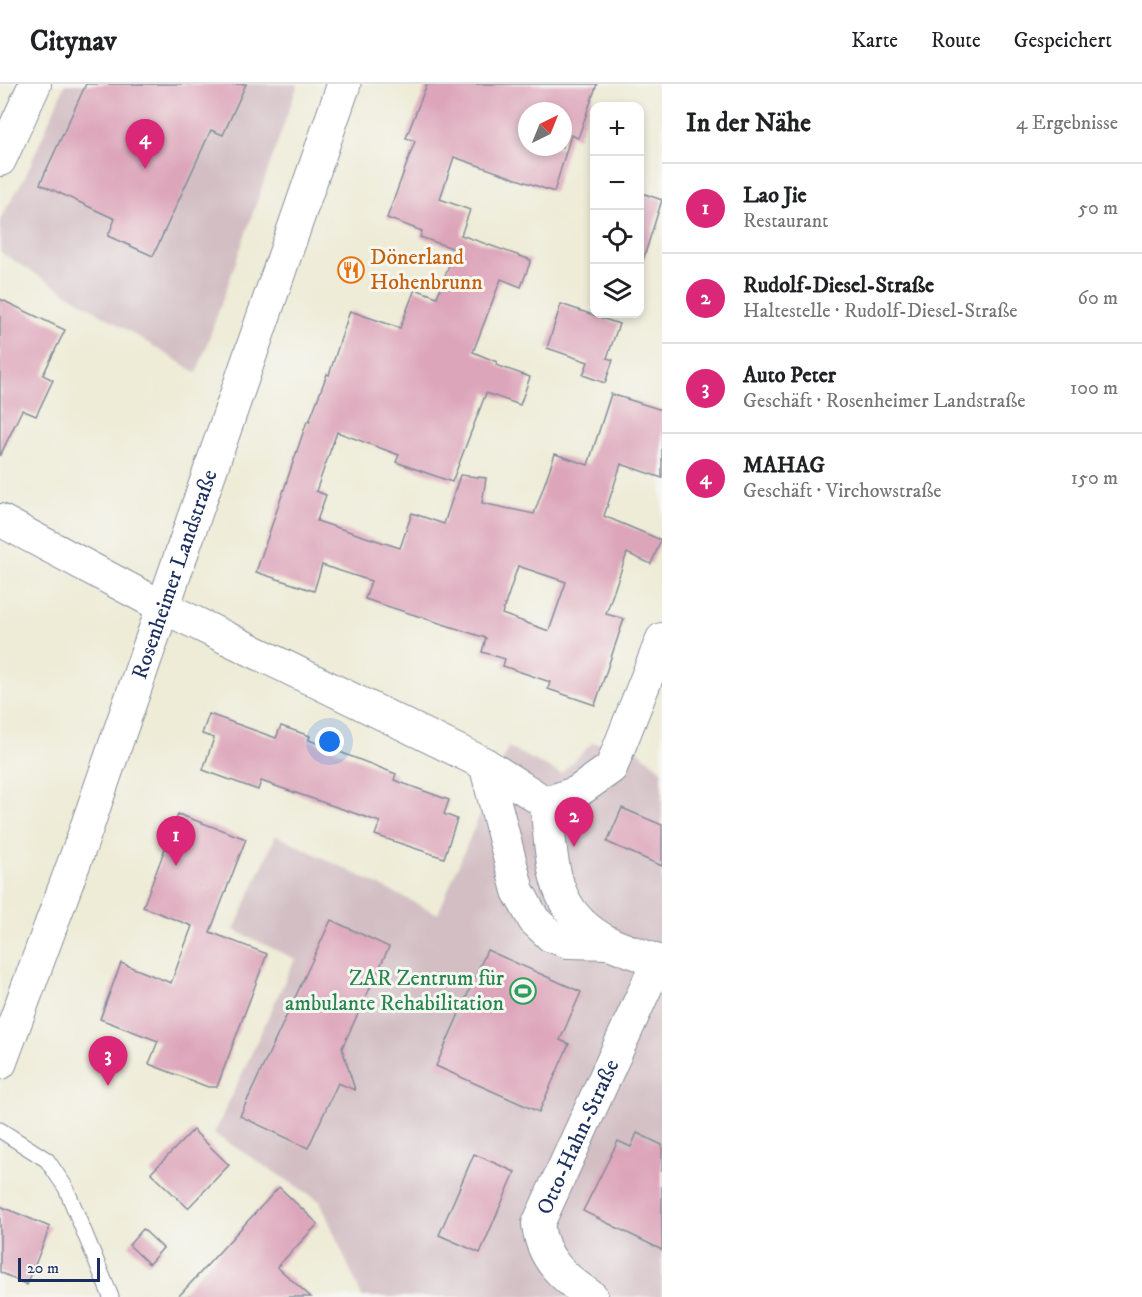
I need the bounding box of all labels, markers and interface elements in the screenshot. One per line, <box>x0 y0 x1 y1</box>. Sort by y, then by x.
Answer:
text: Citynav <box>30 24 117 59</box>
text: Karte <box>851 28 898 54</box>
text: Route <box>931 28 981 54</box>
text: Gespeichert <box>1014 28 1112 54</box>
north arrow <box>518 102 572 156</box>
map controls <box>590 102 644 318</box>
button: + <box>590 102 644 156</box>
text: In der Nähe <box>686 107 811 140</box>
text: 4 Ergebnisse <box>1016 111 1118 136</box>
pin: 4 <box>126 120 164 169</box>
button: − <box>590 156 644 210</box>
text: Lao Jie <box>743 182 807 209</box>
text: 1 <box>702 196 709 221</box>
text: 50 m <box>1078 196 1118 221</box>
text: Restaurant <box>743 209 828 234</box>
button: locate <box>590 210 644 264</box>
place label: Dönerland Hohenbrunn <box>370 244 483 296</box>
restaurant icon: Dönerland Hohenbrunn <box>336 255 366 285</box>
button: layers <box>590 264 644 318</box>
text: Rudolf-Diesel-Straße <box>743 272 934 299</box>
text: 2 <box>701 286 710 311</box>
text: 60 m <box>1078 286 1118 311</box>
text: Haltestelle · Rudolf-Diesel-Straße <box>743 299 1018 324</box>
text: Auto Peter <box>743 362 836 389</box>
text: 3 <box>702 376 709 401</box>
text: 100 m <box>1070 376 1118 401</box>
text: Geschäft · Rosenheimer Landstraße <box>743 389 1026 414</box>
text: MAHAG <box>743 452 825 479</box>
street label: Rosenheimer Landstraße <box>126 466 223 683</box>
text: 4 <box>700 466 711 491</box>
text: 150 m <box>1071 466 1118 491</box>
text: Geschäft · Virchowstraße <box>743 479 942 504</box>
your location <box>315 727 344 756</box>
pin: 2 <box>554 798 594 847</box>
pin: 1 <box>156 816 195 866</box>
place label: ZAR Zentrum für ambulante Rehabilitation <box>285 965 505 1017</box>
sports icon: ZAR Zentrum für ambulante Rehabilitation <box>508 976 538 1006</box>
pin: 3 <box>88 1036 128 1086</box>
street label: Otto-Hahn-Straße <box>531 1055 625 1219</box>
scale bar <box>18 1255 100 1282</box>
text: 20 m <box>27 1258 59 1278</box>

